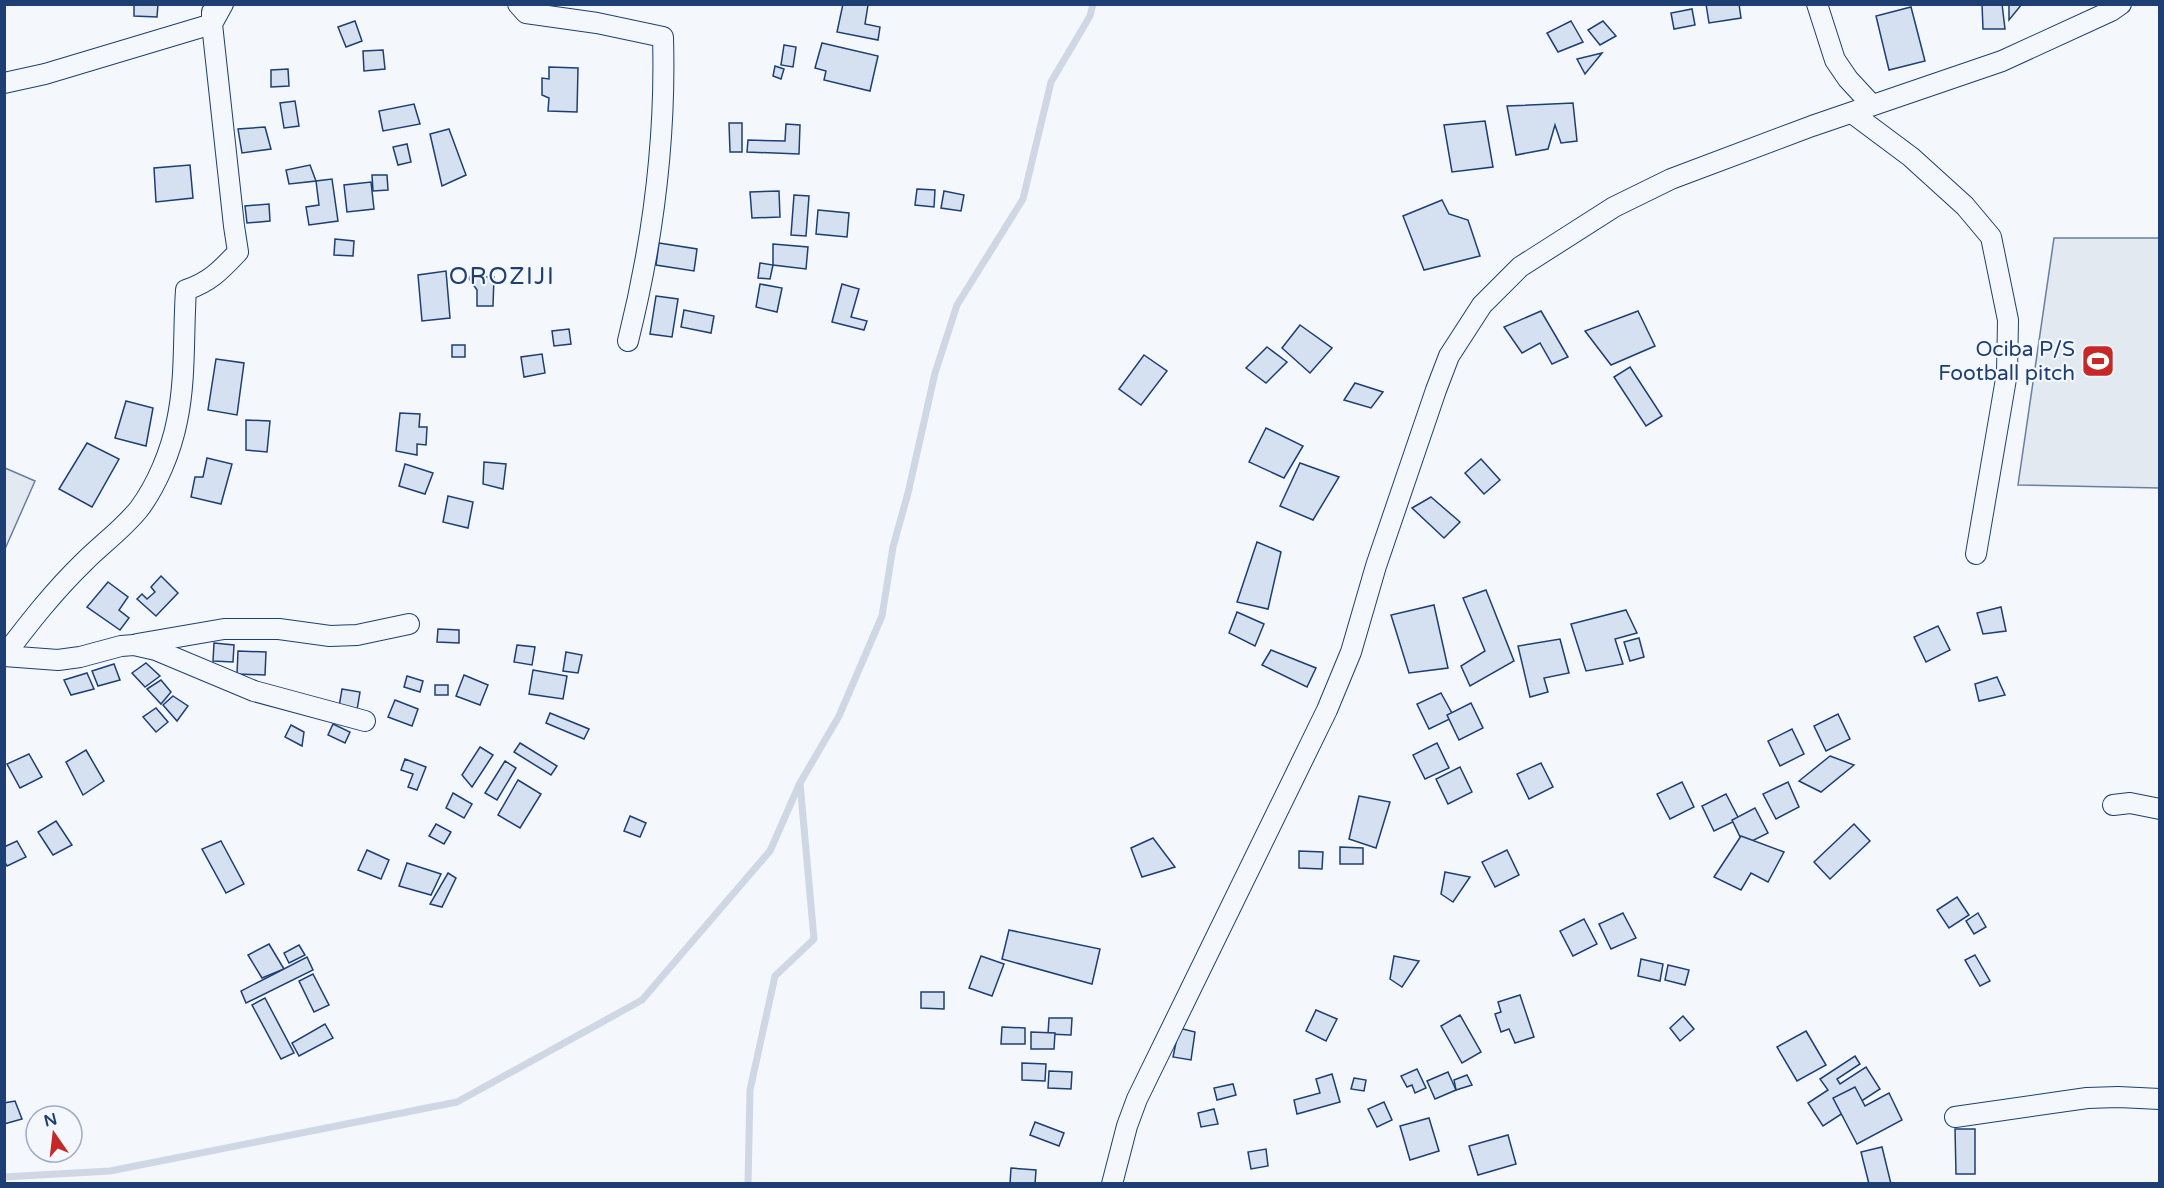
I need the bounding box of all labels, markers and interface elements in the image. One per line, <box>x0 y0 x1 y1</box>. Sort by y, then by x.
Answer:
district label: OROZIJI <box>449 262 555 291</box>
place label: Ociba P/S Football pitch <box>1938 337 2075 386</box>
sports icon: Ociba P/S Football pitch <box>2080 343 2116 379</box>
north arrow <box>24 1104 84 1164</box>
text: N <box>42 1109 59 1132</box>

